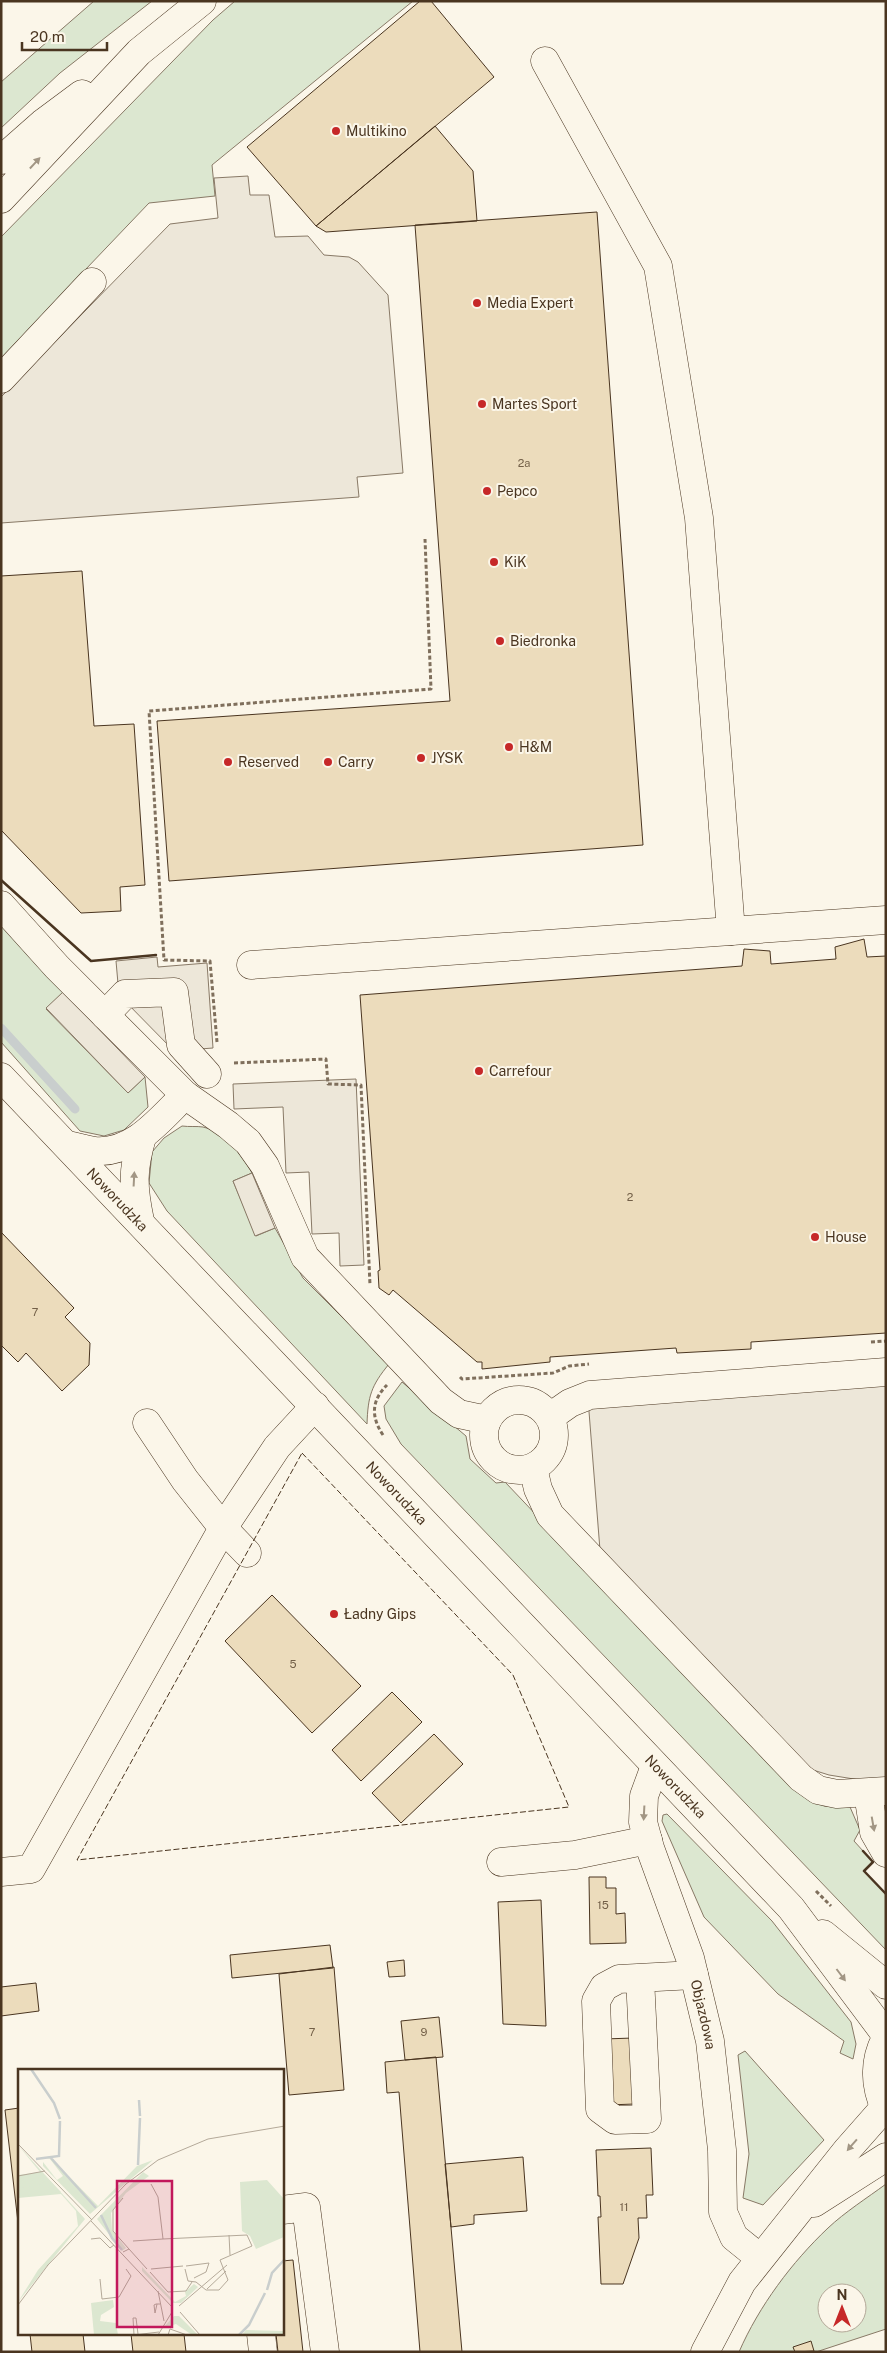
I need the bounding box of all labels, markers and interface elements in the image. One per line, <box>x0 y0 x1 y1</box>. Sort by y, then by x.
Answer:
scale bar <box>22 20 108 52</box>
text: 20 m <box>30 28 65 45</box>
place label: Multikino <box>346 123 407 139</box>
marker: Multikino <box>330 125 342 137</box>
one-way arrow <box>29 158 41 170</box>
place label: Media Expert <box>487 295 574 311</box>
marker: Media Expert <box>471 297 483 309</box>
place label: Martes Sport <box>492 396 577 412</box>
marker: Martes Sport <box>476 398 488 410</box>
house number: 2a <box>518 457 530 469</box>
place label: Pepco <box>497 483 538 499</box>
marker: Pepco <box>481 485 493 497</box>
place label: KiK <box>504 554 527 570</box>
marker: KiK <box>488 556 500 568</box>
place label: Biedronka <box>510 633 576 649</box>
marker: Biedronka <box>494 635 506 647</box>
place label: H&M <box>519 739 552 755</box>
marker: H&M <box>503 741 515 753</box>
place label: JYSK <box>431 750 464 766</box>
marker: JYSK <box>415 752 427 764</box>
place label: Reserved <box>238 754 299 770</box>
place label: Carry <box>338 754 374 770</box>
marker: Reserved <box>222 756 234 768</box>
marker: Carry <box>322 756 334 768</box>
place label: Carrefour <box>489 1063 552 1079</box>
marker: Carrefour <box>473 1065 485 1077</box>
street label: Noworudzka <box>84 1165 151 1234</box>
one-way arrow <box>130 1171 138 1187</box>
house number: 2 <box>627 1191 634 1203</box>
place label: House <box>825 1229 867 1245</box>
marker: House <box>809 1231 821 1243</box>
house number: 7 <box>32 1306 39 1318</box>
street label: Noworudzka <box>363 1458 430 1528</box>
place label: Ładny Gips <box>344 1606 416 1622</box>
marker: Ładny Gips <box>328 1608 340 1620</box>
house number: 5 <box>289 1658 297 1670</box>
street label: Noworudzka <box>642 1752 709 1821</box>
one-way arrow <box>639 1805 647 1821</box>
one-way arrow <box>869 1817 877 1833</box>
house number: 15 <box>597 1899 609 1911</box>
one-way arrow <box>836 1968 846 1982</box>
street label: Objazdowa <box>687 1978 719 2050</box>
house number: 7 <box>309 2026 316 2038</box>
house number: 9 <box>421 2026 428 2038</box>
inset map <box>18 2069 284 2336</box>
one-way arrow <box>846 2138 858 2150</box>
house number: 11 <box>620 2201 628 2213</box>
north arrow <box>817 2283 867 2333</box>
text: N <box>837 2287 847 2303</box>

